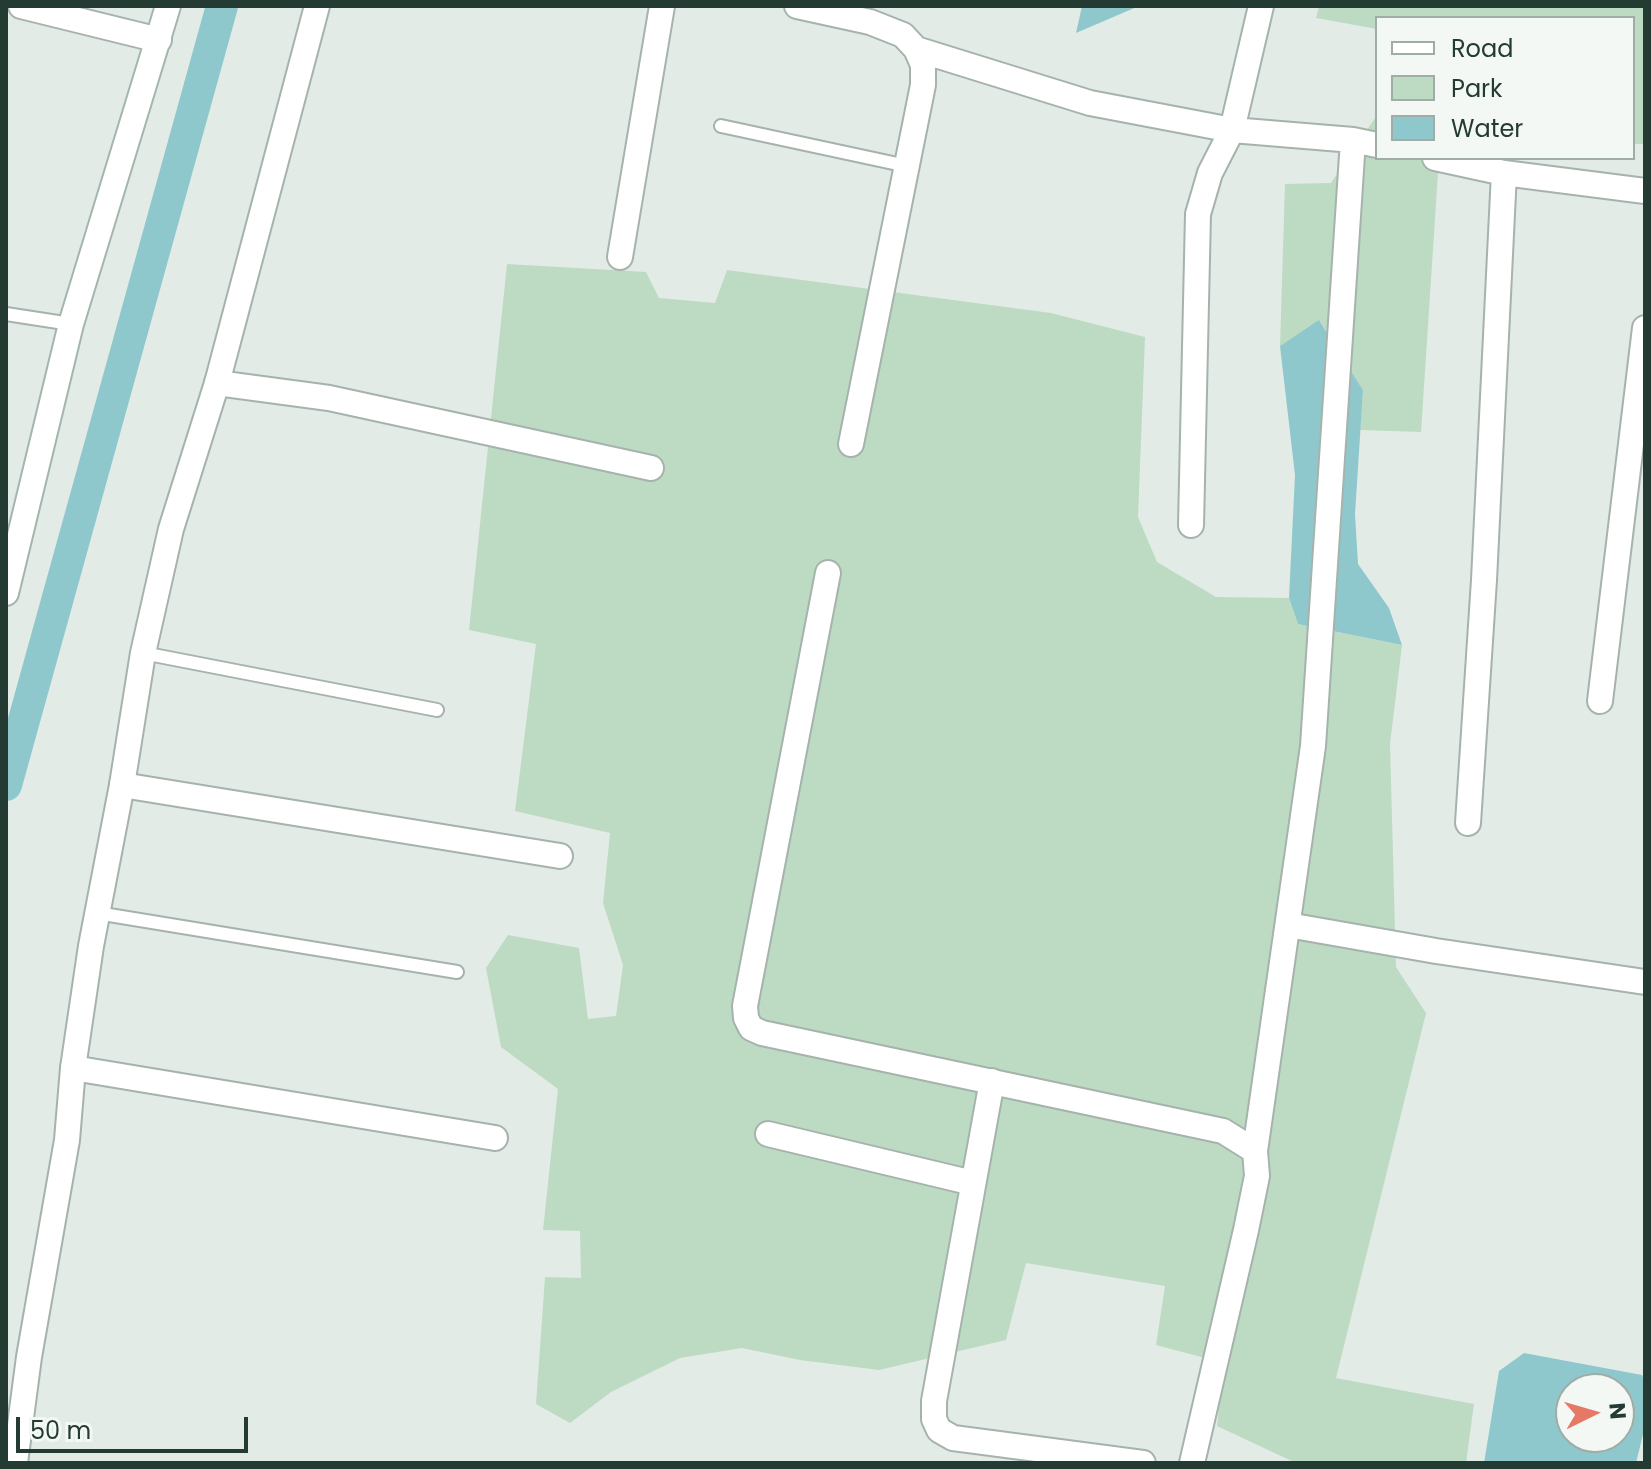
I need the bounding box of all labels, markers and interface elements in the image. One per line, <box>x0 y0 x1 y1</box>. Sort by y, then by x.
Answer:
legend <box>1375 16 1635 160</box>
text: Road <box>1451 32 1513 65</box>
text: Park <box>1451 72 1502 105</box>
text: Water <box>1451 112 1523 145</box>
north arrow <box>1555 1373 1635 1453</box>
scale bar <box>20 1401 252 1451</box>
text: N <box>1601 1401 1634 1421</box>
text: 50 m <box>30 1414 91 1447</box>

